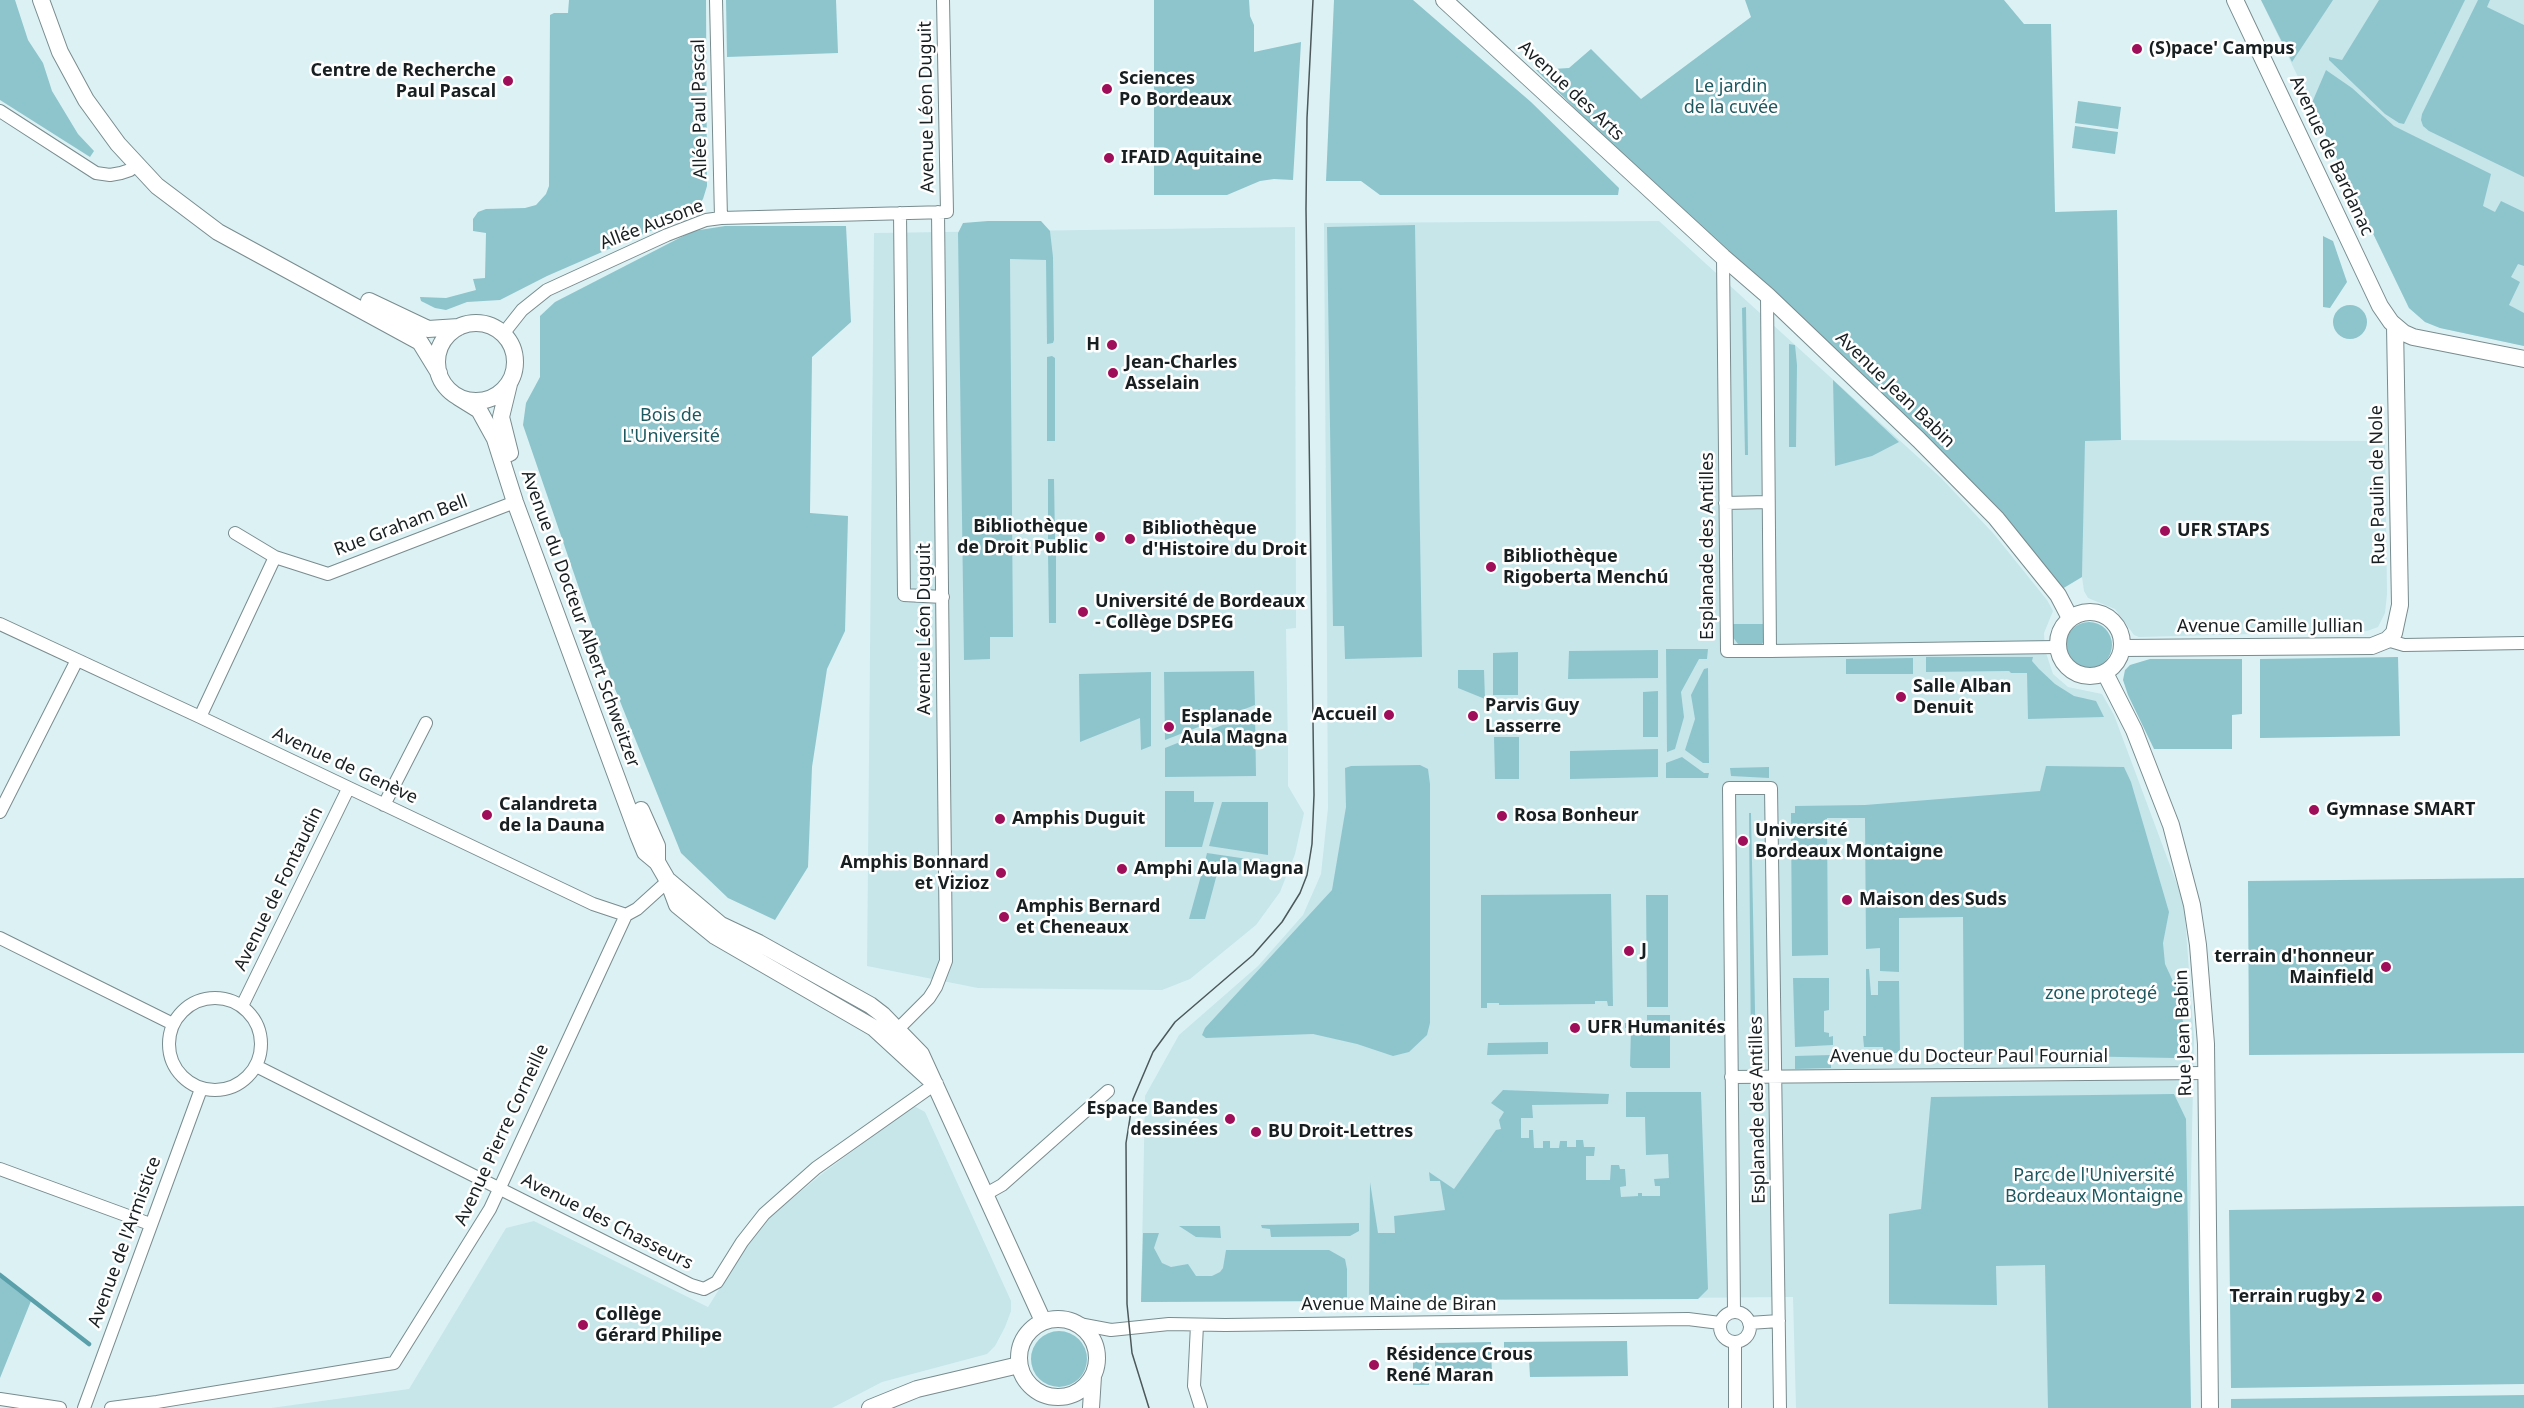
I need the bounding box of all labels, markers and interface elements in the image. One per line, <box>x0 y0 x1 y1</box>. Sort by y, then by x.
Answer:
street label: Avenue Léon Duguit <box>915 21 939 193</box>
street label: Avenue des Arts <box>1514 37 1628 145</box>
place label: (S)pace' Campus <box>2149 38 2295 60</box>
street label: Allée Paul Pascal <box>688 39 712 179</box>
marker: (S)pace' Campus <box>2130 42 2144 56</box>
place label: Centre de Recherche Paul Pascal <box>311 60 496 103</box>
place label: Sciences Po Bordeaux <box>1119 68 1232 110</box>
street label: Avenue de Bardanac <box>2285 73 2377 239</box>
marker: Centre de Recherche Paul Pascal <box>501 74 515 88</box>
park label: Le jardin de la cuvée <box>1684 76 1778 118</box>
marker: Sciences Po Bordeaux <box>1100 82 1114 96</box>
place label: IFAID Aquitaine <box>1121 147 1262 169</box>
marker: IFAID Aquitaine <box>1102 151 1116 165</box>
street label: Allée Ausone <box>597 195 707 255</box>
street label: Avenue Jean Babin <box>1831 328 1959 452</box>
place label: H <box>1086 334 1100 356</box>
marker: H <box>1105 338 1119 352</box>
place label: Jean-Charles Asselain <box>1125 352 1237 394</box>
marker: Jean-Charles Asselain <box>1106 366 1120 380</box>
park label: Bois de L'Université <box>622 405 720 448</box>
street label: Rue Paulin de Nole <box>2366 405 2390 565</box>
street label: Esplanade des Antilles <box>1697 452 1719 640</box>
street label: Avenue du Docteur Albert Schweitzer <box>516 468 644 770</box>
street label: Rue Graham Bell <box>331 491 471 561</box>
place label: Bibliothèque de Droit Public <box>957 516 1088 558</box>
place label: Bibliothèque d'Histoire du Droit <box>1142 518 1307 560</box>
place label: UFR STAPS <box>2177 520 2270 542</box>
marker: UFR STAPS <box>2158 524 2172 538</box>
marker: Bibliothèque de Droit Public <box>1093 530 1107 544</box>
marker: Bibliothèque d'Histoire du Droit <box>1123 532 1137 546</box>
street label: Avenue Léon Duguit <box>914 543 936 715</box>
place label: Bibliothèque Rigoberta Menchú <box>1503 546 1668 588</box>
marker: Bibliothèque Rigoberta Menchú <box>1484 560 1498 574</box>
place label: Université de Bordeaux - Collège DSPEG <box>1095 591 1305 634</box>
marker: Université de Bordeaux - Collège DSPEG <box>1076 605 1090 619</box>
street label: Avenue Camille Jullian <box>2177 616 2363 638</box>
place label: Salle Alban Denuit <box>1913 676 2012 718</box>
marker: Salle Alban Denuit <box>1894 690 1908 704</box>
place label: Parvis Guy Lasserre <box>1485 695 1579 738</box>
place label: Accueil <box>1313 704 1377 726</box>
place label: Esplanade Aula Magna <box>1181 706 1288 748</box>
marker: Accueil <box>1382 708 1396 722</box>
marker: Parvis Guy Lasserre <box>1466 709 1480 723</box>
marker: Esplanade Aula Magna <box>1162 720 1176 734</box>
street label: Avenue de Genève <box>269 723 421 809</box>
place label: Calandreta de la Dauna <box>499 794 605 836</box>
place label: Gymnase SMART <box>2326 799 2475 821</box>
marker: Gymnase SMART <box>2307 803 2321 817</box>
street label: Avenue de Fontaudin <box>230 804 328 974</box>
place label: Rosa Bonheur <box>1514 805 1639 827</box>
marker: Calandreta de la Dauna <box>480 808 494 822</box>
place label: Amphis Duguit <box>1012 808 1145 830</box>
marker: Rosa Bonheur <box>1495 809 1509 823</box>
marker: Amphis Duguit <box>993 812 1007 826</box>
place label: Université Bordeaux Montaigne <box>1755 820 1943 862</box>
marker: Université Bordeaux Montaigne <box>1736 834 1750 848</box>
place label: Amphis Bonnard et Vizioz <box>840 852 989 894</box>
place label: Amphi Aula Magna <box>1134 858 1304 880</box>
marker: Amphi Aula Magna <box>1115 862 1129 876</box>
marker: Amphis Bonnard et Vizioz <box>994 866 1008 880</box>
place label: Maison des Suds <box>1859 889 2007 911</box>
marker: Maison des Suds <box>1840 893 1854 907</box>
place label: Amphis Bernard et Cheneaux <box>1016 896 1160 938</box>
marker: Amphis Bernard et Cheneaux <box>997 910 1011 924</box>
place label: J <box>1641 940 1647 962</box>
marker: J <box>1622 944 1636 958</box>
place label: terrain d'honneur Mainfield <box>2214 946 2374 988</box>
marker: terrain d'honneur Mainfield <box>2379 960 2393 974</box>
street label: Rue Jean Babin <box>2171 969 2197 1097</box>
park label: zone protegé <box>2045 983 2157 1005</box>
street label: Esplanade des Antilles <box>1746 1016 1770 1204</box>
place label: UFR Humanités <box>1587 1017 1725 1039</box>
marker: UFR Humanités <box>1568 1021 1582 1035</box>
street label: Avenue Pierre Corneille <box>450 1041 554 1229</box>
street label: Avenue du Docteur Paul Fournial <box>1830 1046 2108 1068</box>
place label: Espace Bandes dessinées <box>1086 1098 1218 1140</box>
marker: Espace Bandes dessinées <box>1223 1112 1237 1126</box>
place label: BU Droit-Lettres <box>1268 1121 1413 1143</box>
marker: BU Droit-Lettres <box>1249 1125 1263 1139</box>
street label: Avenue de l'Armistice <box>84 1154 166 1330</box>
park label: Parc de l'Université Bordeaux Montaigne <box>2005 1165 2183 1208</box>
street label: Avenue des Chasseurs <box>518 1169 696 1275</box>
place label: Terrain rugby 2 <box>2229 1286 2365 1308</box>
marker: Terrain rugby 2 <box>2370 1290 2384 1304</box>
street label: Avenue Maine de Biran <box>1301 1294 1497 1316</box>
place label: Collège Gérard Philipe <box>595 1304 722 1346</box>
marker: Collège Gérard Philipe <box>576 1318 590 1332</box>
place label: Résidence Crous René Maran <box>1386 1344 1533 1386</box>
marker: Résidence Crous René Maran <box>1367 1358 1381 1372</box>

